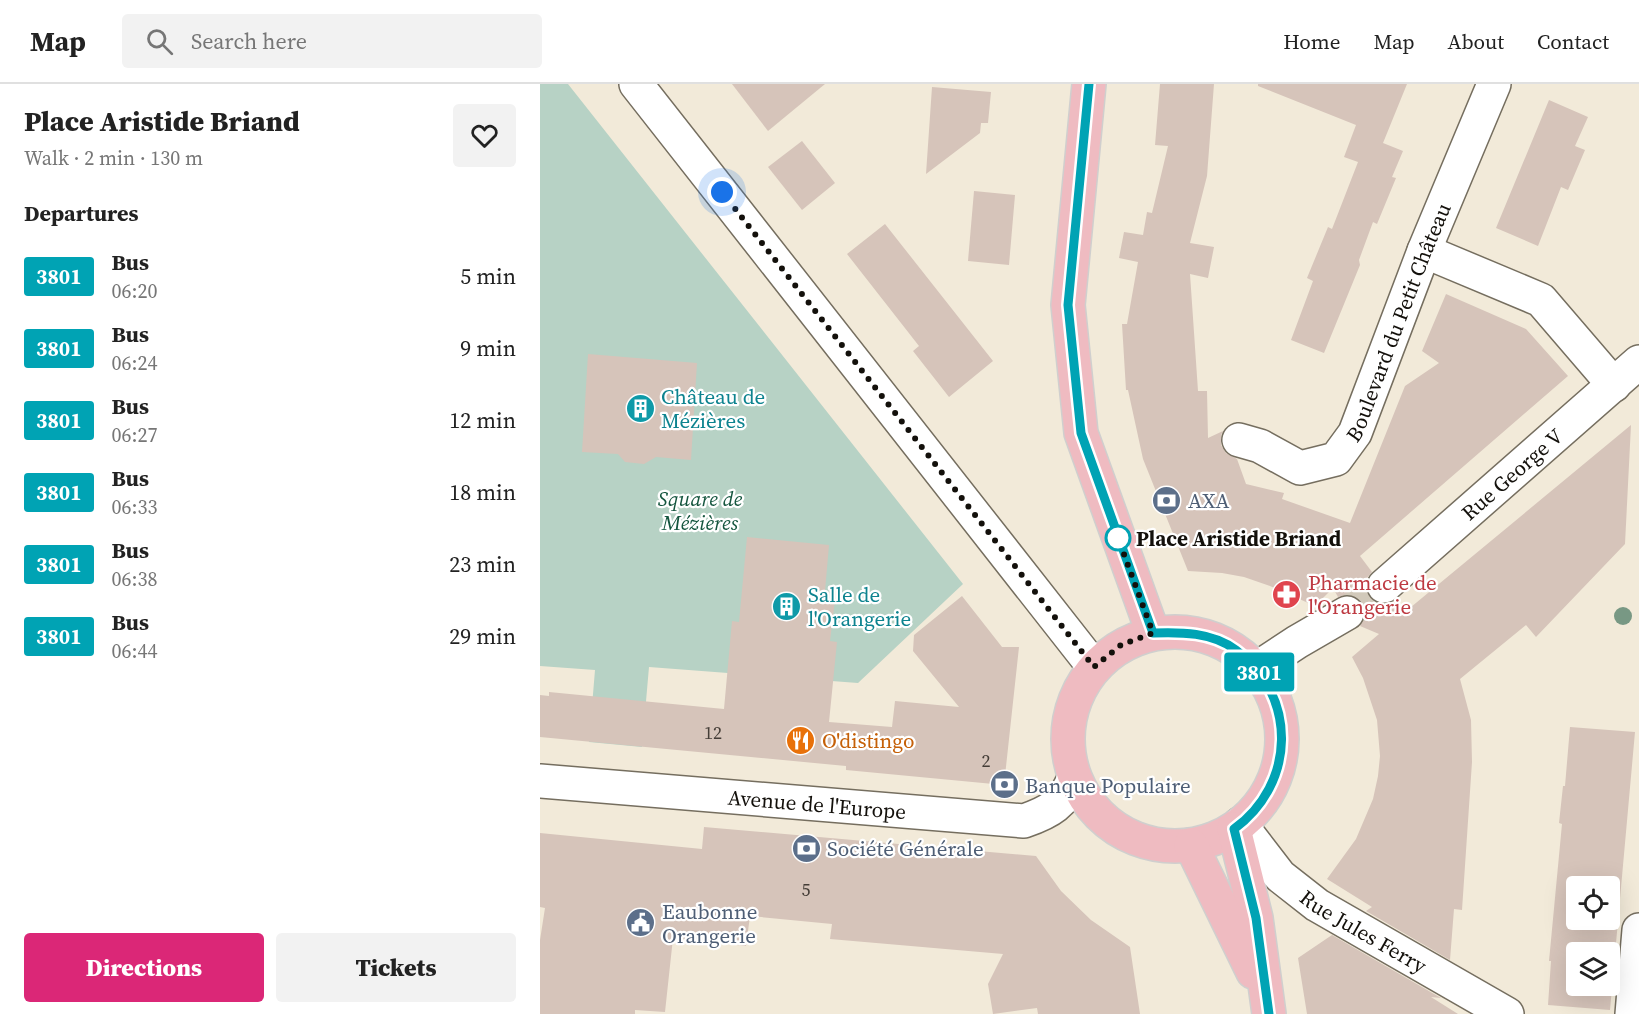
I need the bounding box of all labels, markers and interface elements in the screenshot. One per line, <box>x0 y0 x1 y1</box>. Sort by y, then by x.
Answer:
search box <box>122 14 542 68</box>
text: Map <box>30 22 86 60</box>
icon: search <box>143 25 176 58</box>
text: Search here <box>191 26 307 56</box>
text: Home <box>1283 27 1341 56</box>
text: Map <box>1374 27 1415 56</box>
text: About <box>1448 27 1504 56</box>
text: Contact <box>1537 27 1609 56</box>
text: Place Aristide Briand <box>24 102 300 140</box>
button: heart <box>453 104 516 167</box>
text: Walk · 2 min · 130 m <box>24 144 203 172</box>
your location <box>707 177 737 207</box>
text: Departures <box>24 198 138 228</box>
street label: Boulevard du Petit Château <box>1339 198 1457 448</box>
text: Bus <box>112 247 149 277</box>
text: 5 min <box>460 261 516 291</box>
text: 3801 <box>36 262 82 291</box>
text: 06:20 <box>112 277 158 305</box>
text: Bus <box>112 319 149 349</box>
text: 9 min <box>460 333 516 363</box>
text: 3801 <box>36 334 82 363</box>
text: 06:24 <box>112 349 158 377</box>
place label: Château de Mézières <box>661 382 765 435</box>
text: Bus <box>112 391 149 421</box>
building icon: Château de Mézières <box>624 392 656 424</box>
text: 12 min <box>449 405 516 435</box>
text: 3801 <box>36 406 82 435</box>
text: 06:27 <box>112 421 158 449</box>
street label: Rue George V <box>1455 421 1569 526</box>
text: Bus <box>112 463 149 493</box>
text: 18 min <box>449 477 516 507</box>
text: 3801 <box>36 478 82 507</box>
park label: Square de Mézières <box>658 484 743 537</box>
bank icon: AXA <box>1151 484 1183 516</box>
place label: AXA <box>1188 486 1230 515</box>
text: 06:33 <box>112 493 158 521</box>
place label: Place Aristide Briand <box>1136 524 1342 553</box>
marker: Place Aristide Briand <box>1105 525 1131 551</box>
text: Bus <box>112 535 149 565</box>
text: 23 min <box>449 549 516 579</box>
text: 3801 <box>36 550 82 579</box>
text: 06:38 <box>112 565 158 593</box>
place label: Pharmacie de l'Orangerie <box>1308 568 1437 621</box>
pharmacy icon: Pharmacie de l'Orangerie <box>1271 578 1303 610</box>
place label: Salle de l'Orangerie <box>808 580 911 633</box>
building icon: Salle de l'Orangerie <box>771 590 803 622</box>
text: Bus <box>112 607 149 637</box>
text: 29 min <box>449 621 516 651</box>
text: 3801 <box>36 622 82 651</box>
text: 06:44 <box>112 637 158 665</box>
line badge: 3801 <box>1217 652 1301 692</box>
text: 3801 <box>1236 658 1282 687</box>
house number: 12 <box>704 720 722 745</box>
restaurant icon: O'distingo <box>785 724 817 756</box>
place label: O'distingo <box>822 726 915 755</box>
house number: 2 <box>982 748 991 773</box>
bank icon: Banque Populaire <box>988 769 1020 801</box>
place label: Banque Populaire <box>1025 771 1191 800</box>
street label: Avenue de l'Europe <box>727 782 907 826</box>
bank icon: Société Générale <box>790 832 822 864</box>
place label: Société Générale <box>827 834 984 863</box>
map controls <box>1566 876 1620 996</box>
button: locate <box>1566 876 1620 930</box>
house number: 5 <box>802 877 811 902</box>
street label: Rue Jules Ferry <box>1294 883 1432 980</box>
place label: Eaubonne Orangerie <box>662 897 757 950</box>
public building icon: Eaubonne Orangerie <box>625 907 657 939</box>
button: Directions <box>24 933 264 1002</box>
button: Tickets <box>276 933 516 1002</box>
button: layers <box>1566 942 1620 996</box>

